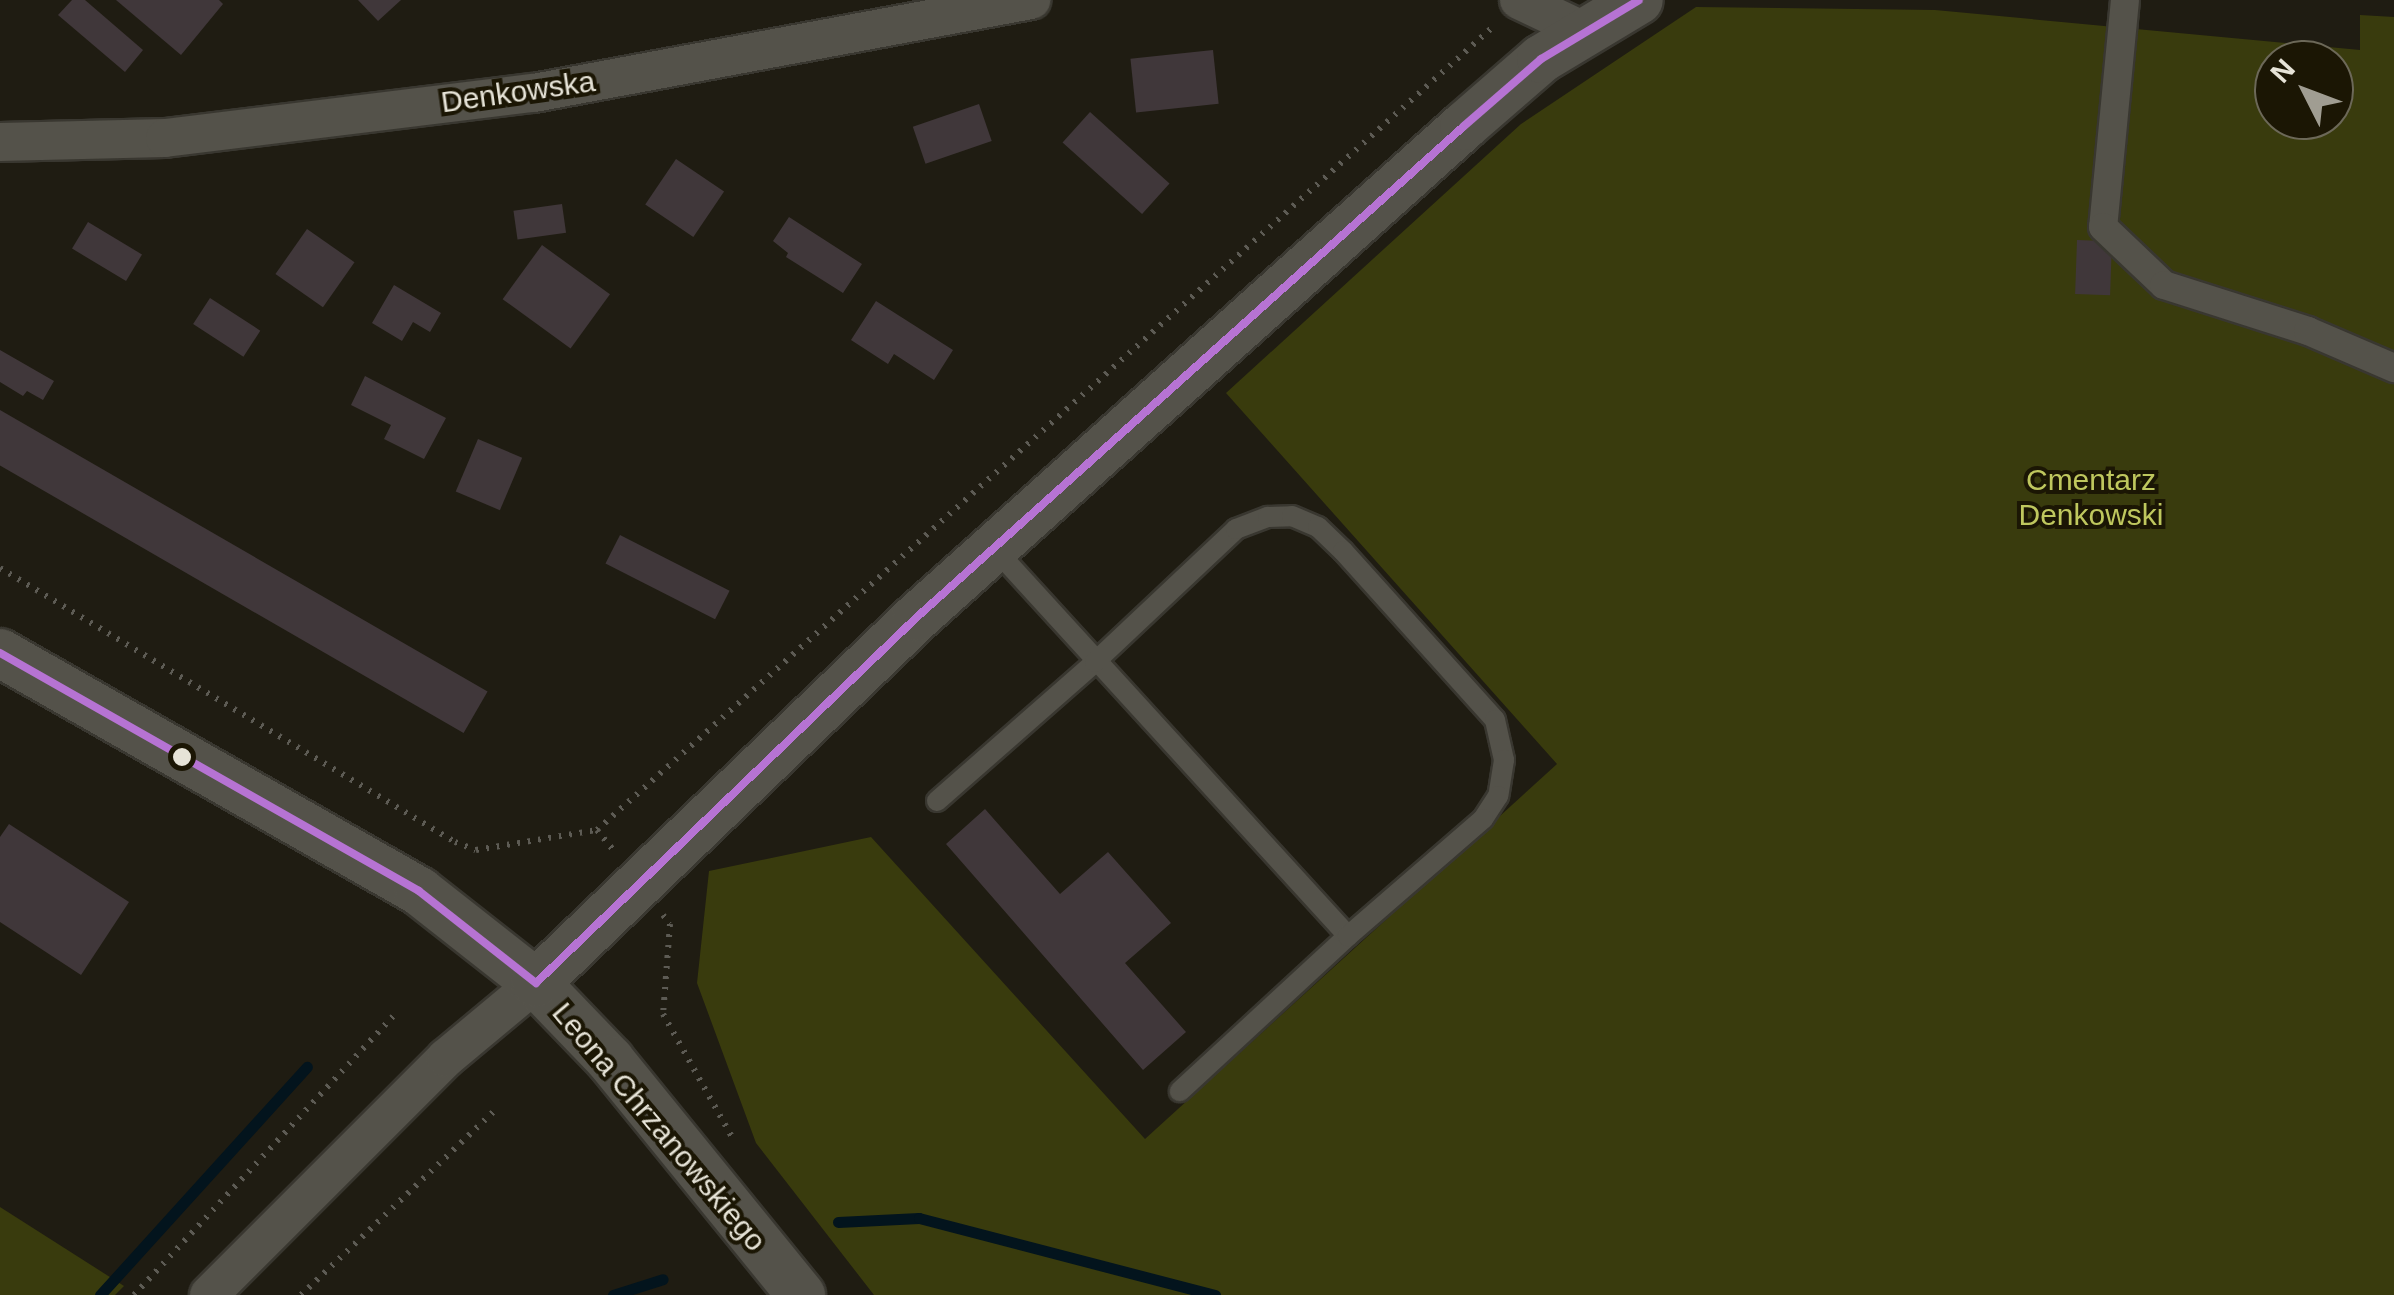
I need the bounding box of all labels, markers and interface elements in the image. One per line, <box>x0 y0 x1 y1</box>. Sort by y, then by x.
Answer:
north arrow <box>2254 40 2354 140</box>
text: N <box>2265 53 2301 89</box>
street label: Denkowska <box>439 63 597 121</box>
park label: Cmentarz Denkowski <box>2018 462 2164 532</box>
unlabelled marker <box>172 747 192 767</box>
street label: Leona Chrzanowskiego <box>544 995 774 1259</box>

